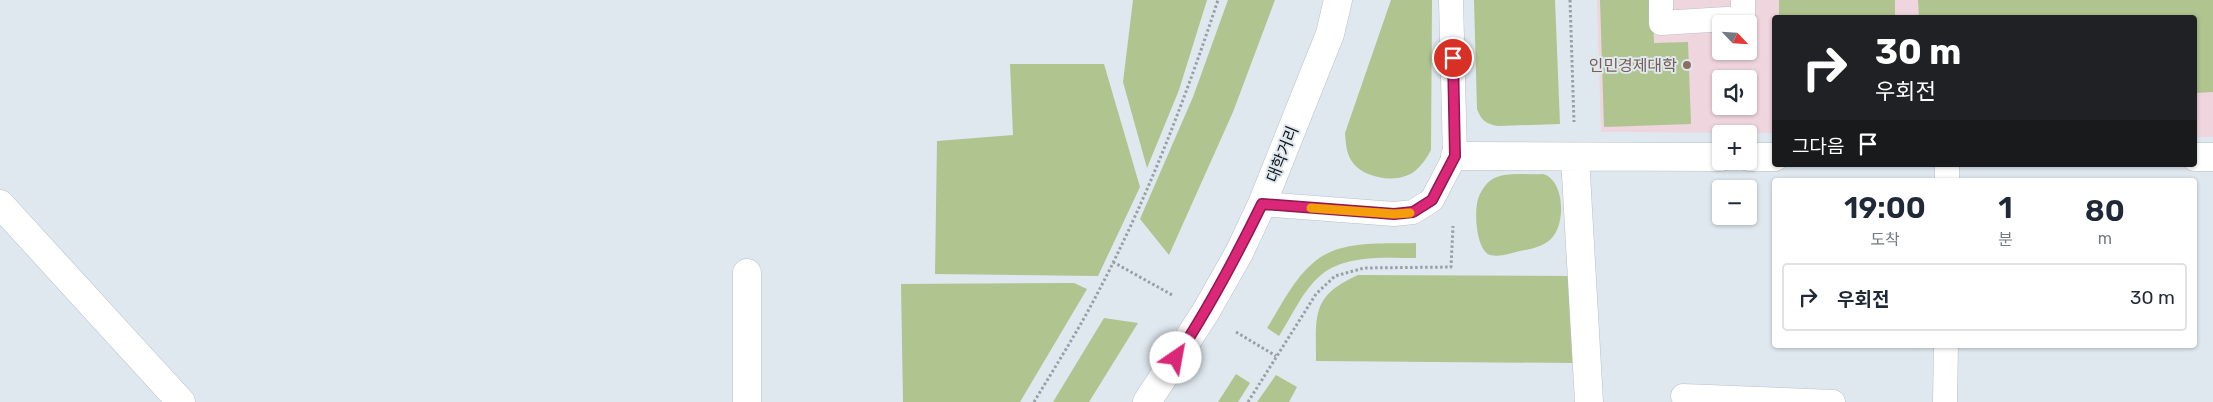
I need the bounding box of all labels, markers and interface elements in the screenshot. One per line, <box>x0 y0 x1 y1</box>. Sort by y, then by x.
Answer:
north arrow <box>1712 15 1758 60</box>
map controls <box>1712 15 1757 225</box>
text: 30 m <box>1875 31 1961 73</box>
icon: right <box>1792 35 1857 100</box>
pin <box>1432 37 1474 79</box>
icon: arrive <box>1439 44 1467 72</box>
place label: 인민경제대학 <box>1589 56 1677 75</box>
marker: 인민경제대학 <box>1681 59 1693 71</box>
button: sound <box>1712 70 1757 115</box>
text: 우회전 <box>1875 78 1936 105</box>
street label: 대학거리 <box>1263 123 1302 185</box>
button: + <box>1712 125 1757 170</box>
icon: arrive <box>1854 130 1882 158</box>
text: 그다음 <box>1792 135 1844 158</box>
button: − <box>1712 180 1757 225</box>
text: 19:00 <box>1844 190 1926 226</box>
text: 1 <box>1998 190 2013 226</box>
text: 80 <box>2085 193 2125 229</box>
text: m <box>2098 229 2112 248</box>
text: 도착 <box>1870 230 1900 249</box>
text: 분 <box>1998 230 2013 249</box>
icon: right <box>1794 283 1822 311</box>
text: 30 m <box>2130 286 2175 309</box>
text: 우회전 <box>1837 288 1889 311</box>
position arrow <box>1149 331 1201 383</box>

